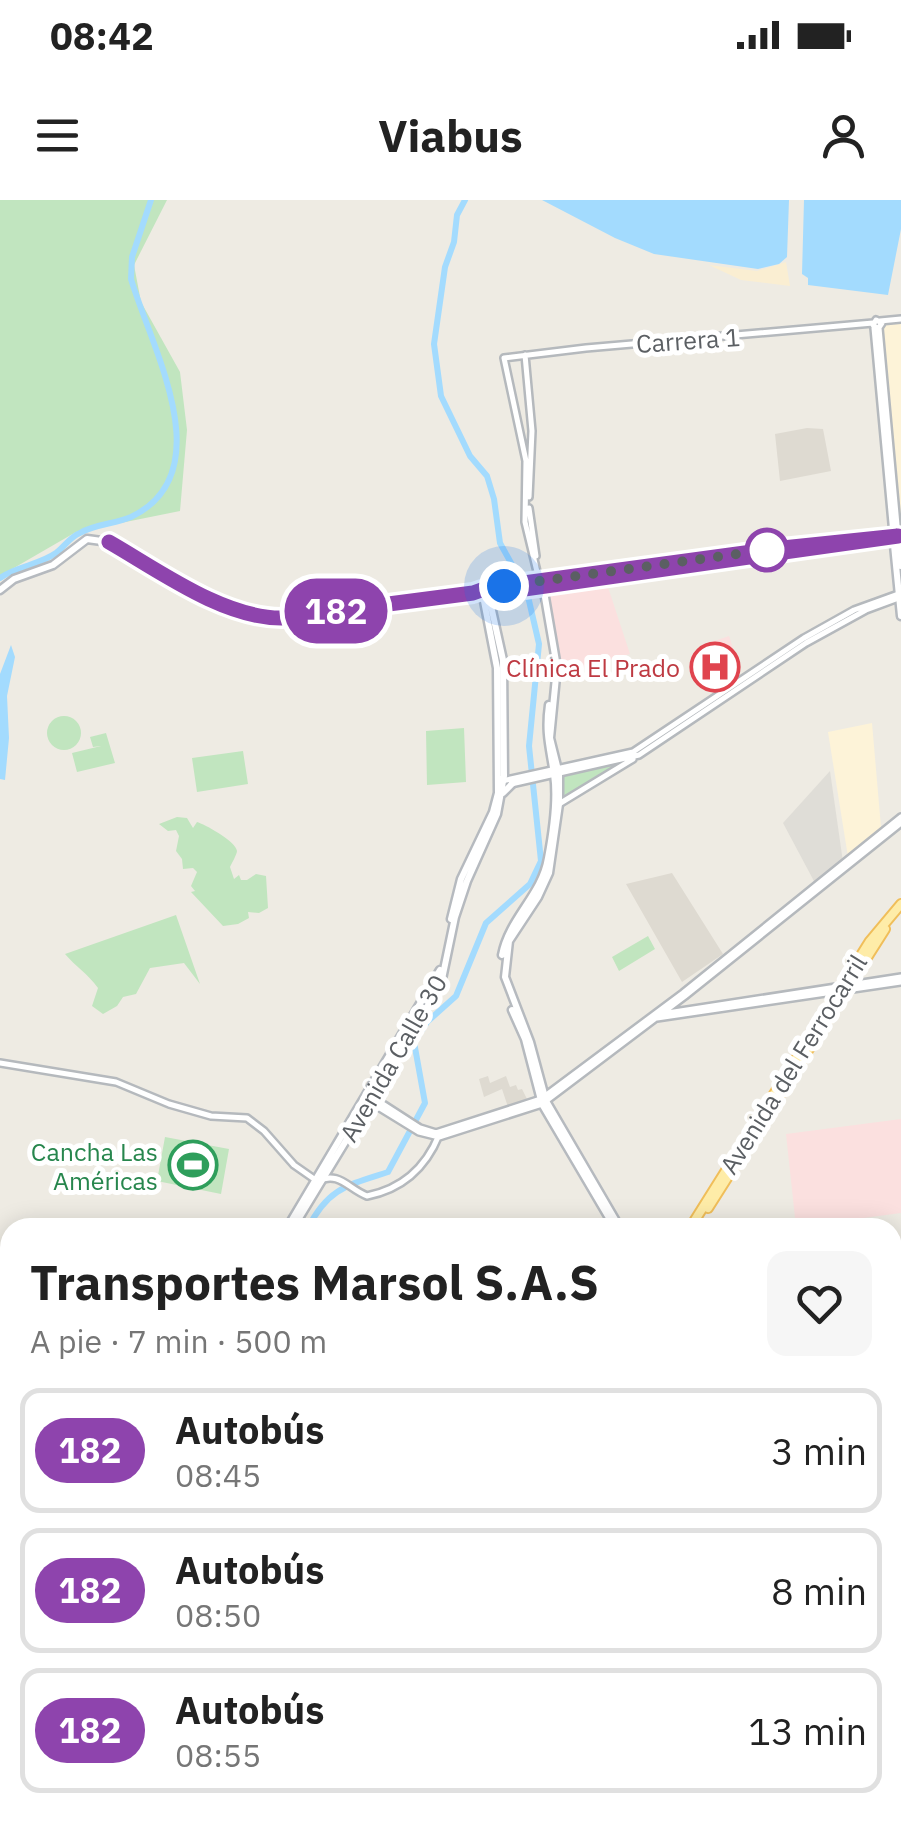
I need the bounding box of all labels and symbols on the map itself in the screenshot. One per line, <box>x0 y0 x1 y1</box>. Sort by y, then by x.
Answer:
street label: Carrera 1 <box>635 320 741 360</box>
unlabelled marker <box>746 529 788 571</box>
your location <box>479 561 529 611</box>
line badge: 182 <box>278 578 394 644</box>
hospital icon: Clínica El Prado <box>689 641 741 693</box>
place label: Clínica El Prado <box>506 651 680 684</box>
street label: Avenida del Ferrocarril <box>712 948 874 1180</box>
street label: Avenida Calle 30 <box>332 969 454 1147</box>
place label: Cancha Las Américas <box>31 1135 158 1197</box>
sports icon: Cancha Las Américas <box>167 1139 219 1191</box>

